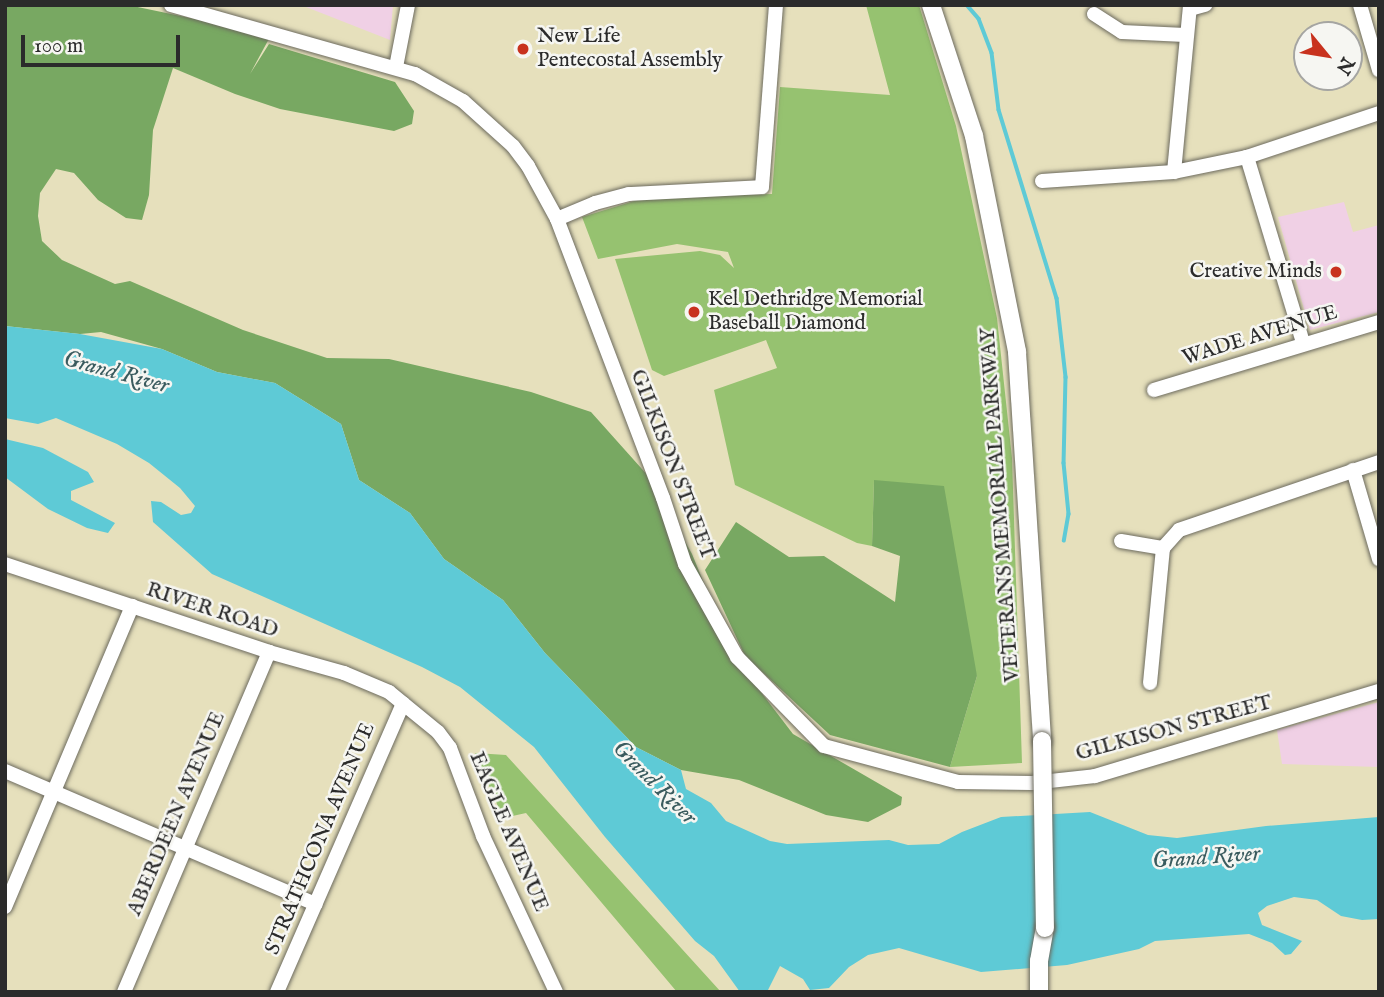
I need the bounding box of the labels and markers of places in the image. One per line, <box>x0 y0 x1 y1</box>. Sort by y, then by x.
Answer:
place label: New Life Pentecostal Assembly <box>537 24 723 74</box>
marker: New Life Pentecostal Assembly <box>515 41 531 57</box>
place label: Creative Minds <box>1189 259 1322 285</box>
marker: Creative Minds <box>1328 264 1344 280</box>
place label: Kel Dethridge Memorial Baseball Diamond <box>708 287 923 337</box>
marker: Kel Dethridge Memorial Baseball Diamond <box>686 304 702 320</box>

